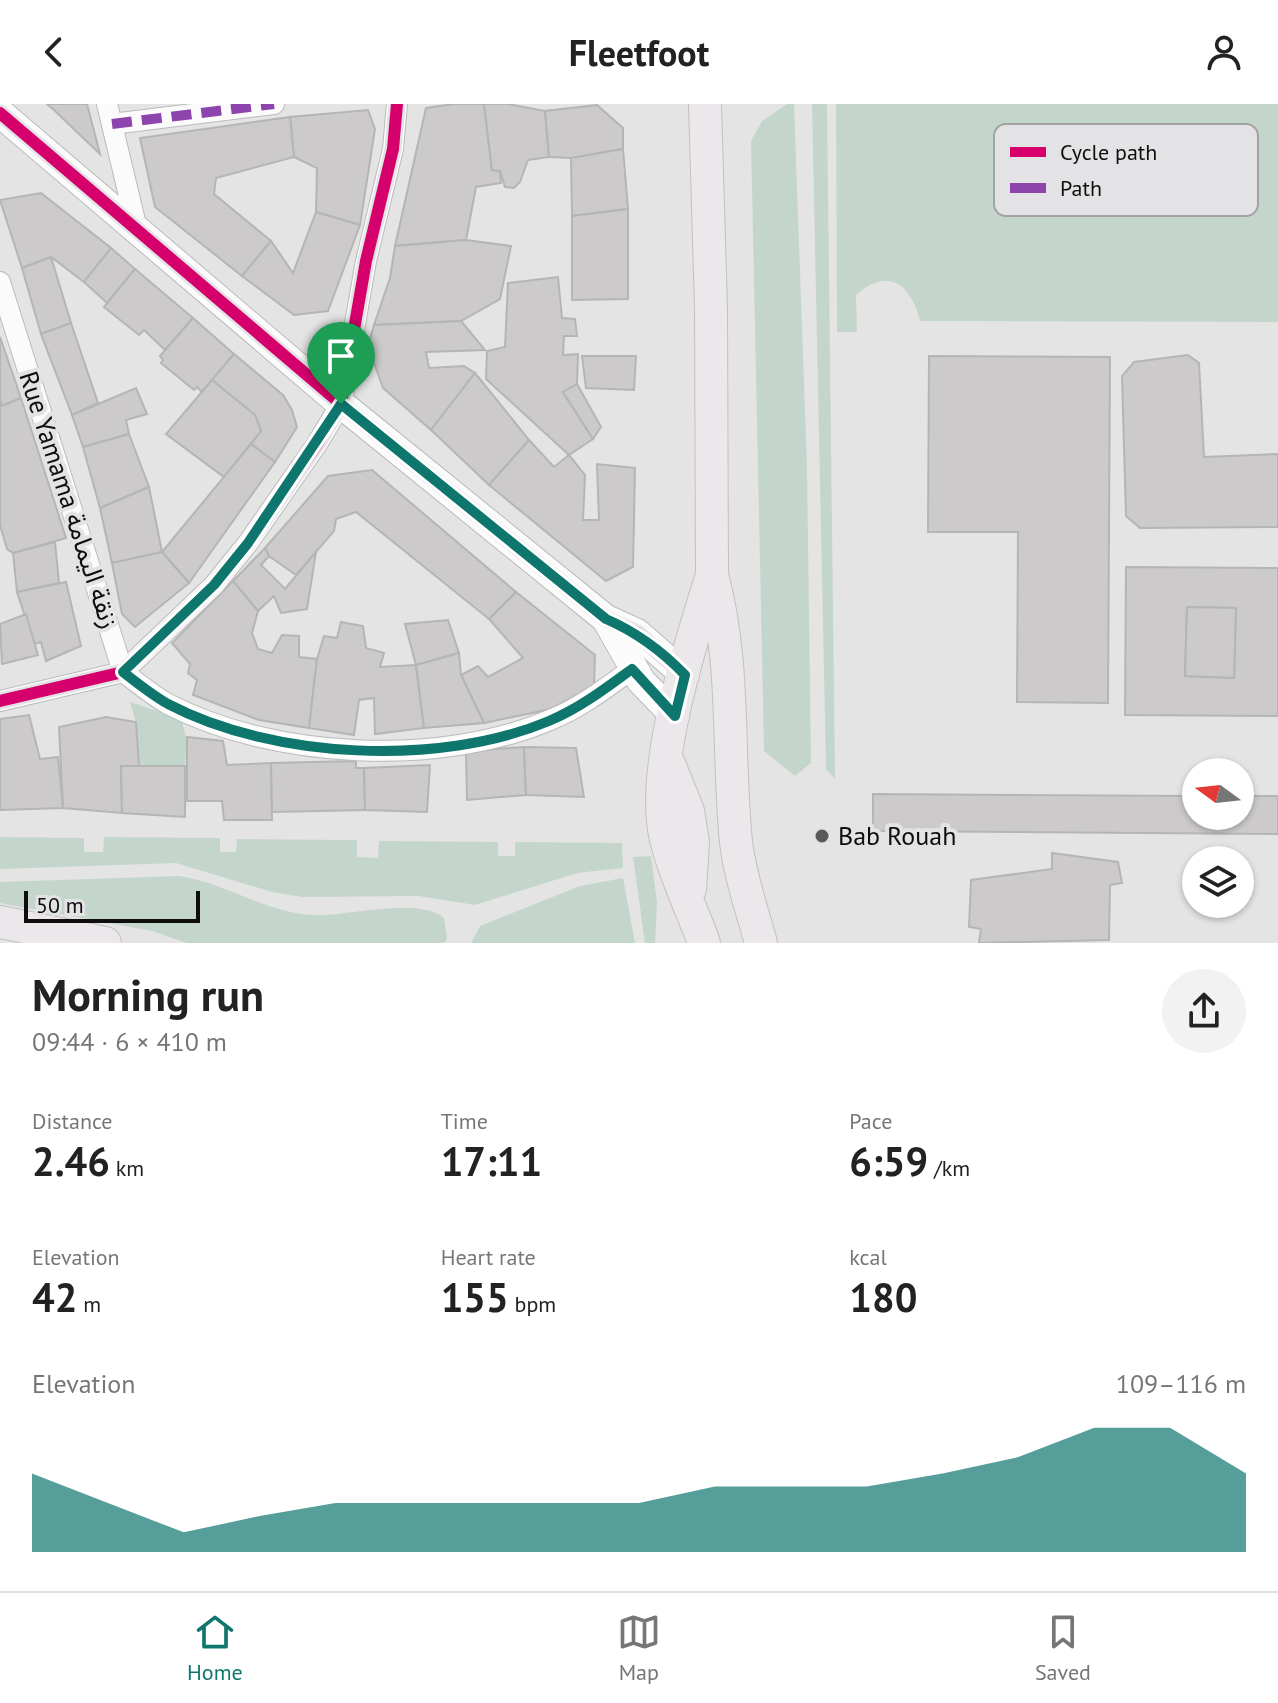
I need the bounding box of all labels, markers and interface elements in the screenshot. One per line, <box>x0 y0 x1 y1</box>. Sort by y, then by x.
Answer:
text: Fleetfoot <box>569 29 709 76</box>
icon: back <box>32 30 76 74</box>
icon: person <box>1202 30 1246 74</box>
legend <box>994 124 1258 216</box>
text: Cycle path <box>1060 138 1157 166</box>
text: Path <box>1060 174 1102 202</box>
pin <box>307 322 375 404</box>
icon: arrive <box>319 334 363 378</box>
street label: Rue Yamama زنقة اليمامة <box>12 367 127 633</box>
north arrow <box>1182 758 1254 830</box>
map controls <box>1182 758 1254 918</box>
place label: Bab Rouah <box>838 819 956 852</box>
marker: Bab Rouah <box>813 827 831 845</box>
button: layers <box>1182 846 1254 918</box>
scale bar <box>24 887 200 923</box>
text: 50 m <box>36 891 84 919</box>
text: Morning run <box>32 966 264 1023</box>
button: share <box>1162 969 1246 1053</box>
text: 09:44 · 6 × 410 m <box>32 1025 227 1058</box>
text: Distance <box>32 1107 113 1135</box>
text: Time <box>441 1107 488 1135</box>
text: Pace <box>849 1107 892 1135</box>
text: 2.46 <box>32 1135 110 1187</box>
text: 17:11 <box>441 1135 542 1187</box>
text: 6:59 <box>849 1135 928 1187</box>
text: km <box>110 1154 144 1182</box>
text: /km <box>928 1154 970 1182</box>
text: Elevation <box>32 1243 120 1271</box>
text: Heart rate <box>441 1243 536 1271</box>
text: kcal <box>849 1243 887 1271</box>
text: 42 <box>32 1271 77 1323</box>
text: 155 <box>441 1271 509 1323</box>
text: 180 <box>849 1271 917 1323</box>
text: m <box>77 1290 101 1318</box>
text: bpm <box>509 1290 556 1318</box>
text: Elevation <box>32 1367 136 1400</box>
text: 109–116 m <box>1116 1367 1246 1400</box>
tab: Home <box>187 1610 243 1686</box>
tab: Map <box>617 1610 661 1686</box>
tab: Saved <box>1035 1610 1091 1686</box>

